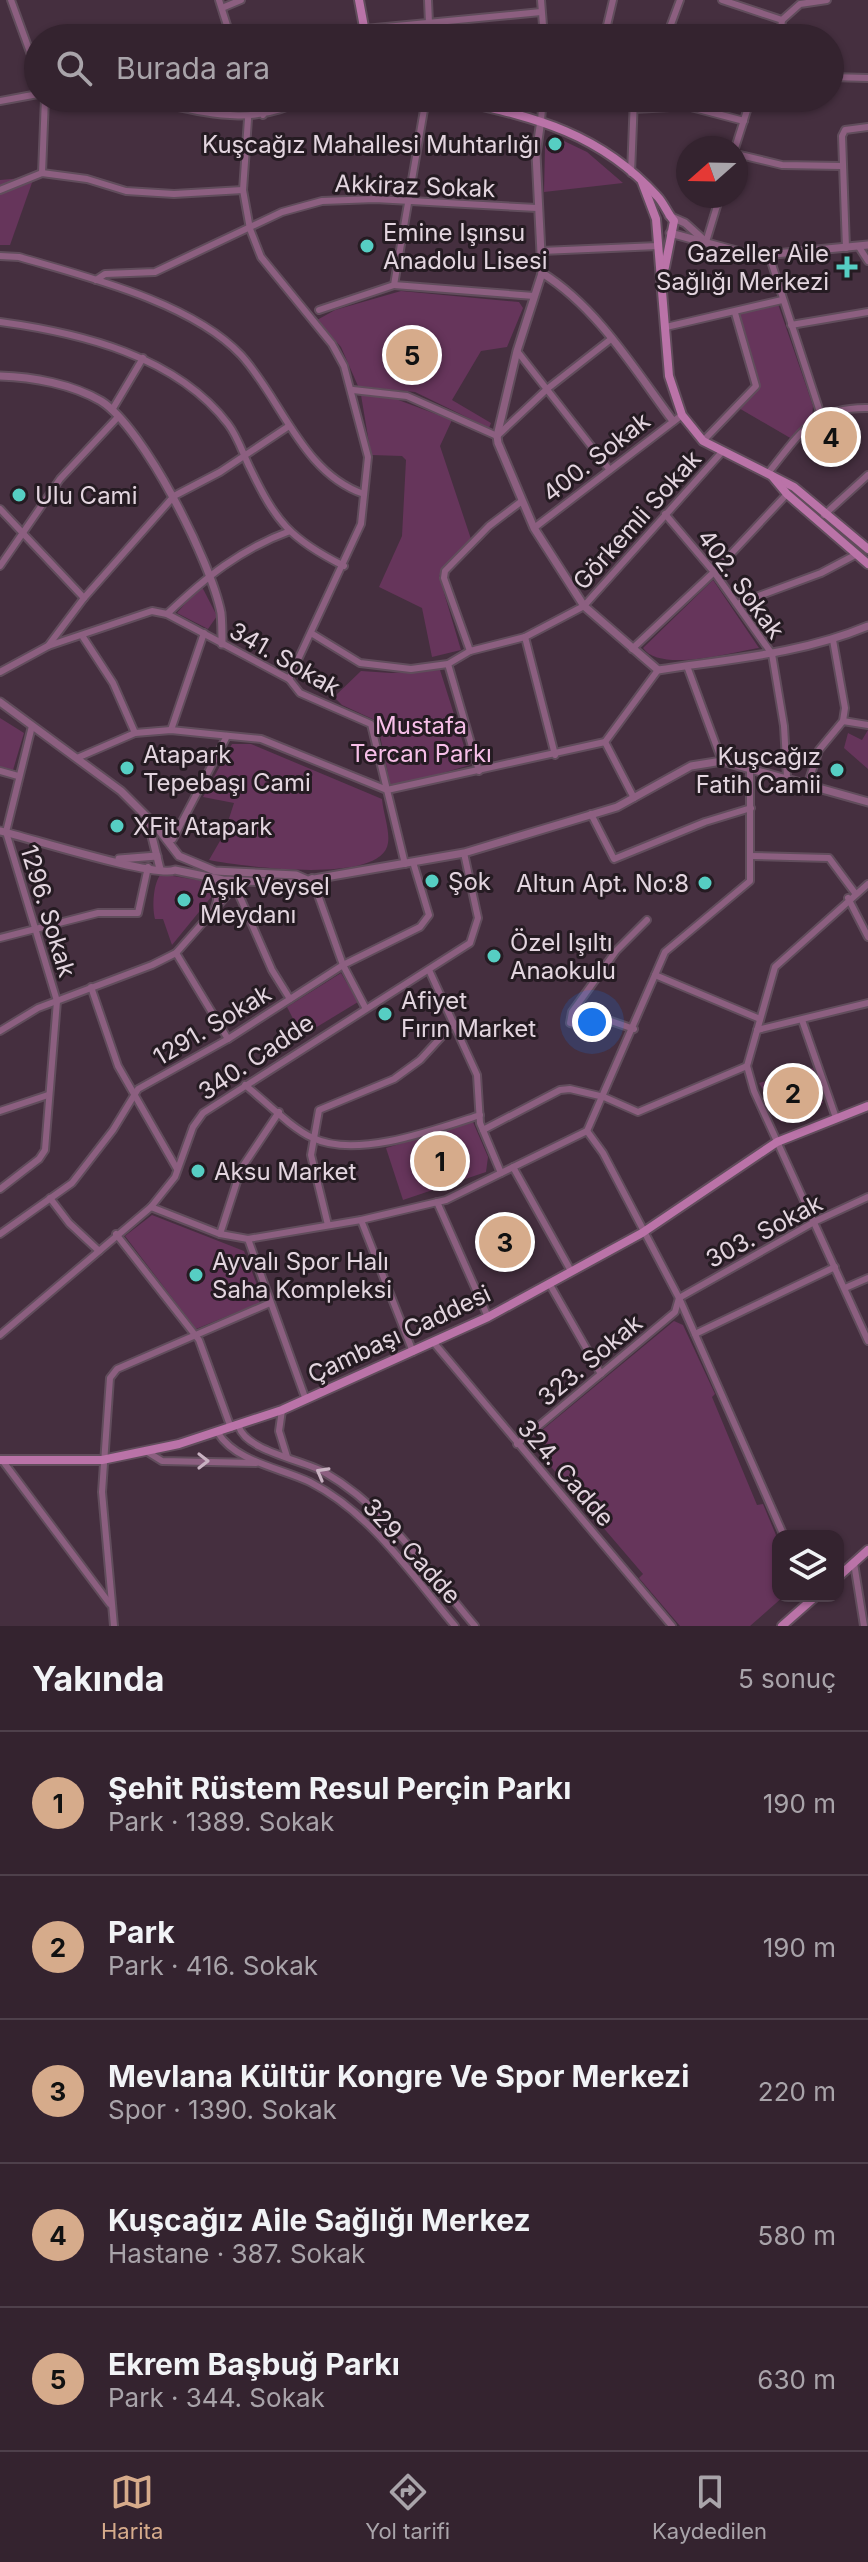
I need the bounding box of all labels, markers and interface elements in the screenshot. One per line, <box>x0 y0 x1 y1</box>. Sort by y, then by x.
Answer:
search box <box>24 24 844 112</box>
icon: search <box>52 46 96 90</box>
text: Burada ara <box>116 50 270 86</box>
place label: Kuşcağız Mahallesi Muhtarlığı <box>202 130 539 159</box>
marker: Kuşcağız Mahallesi Muhtarlığı <box>546 135 564 153</box>
north arrow <box>676 136 748 208</box>
street label: Akkiraz Sokak <box>334 169 496 203</box>
place label: Emine Işınsu Anadolu Lisesi <box>383 218 548 275</box>
marker: Emine Işınsu Anadolu Lisesi <box>358 237 376 255</box>
place label: Gazeller Aile Sağlığı Merkezi <box>656 239 829 296</box>
marker: Gazeller Aile Sağlığı Merkezi <box>836 256 858 278</box>
pin: 5 <box>386 325 438 385</box>
street label: 400. Sokak <box>536 406 656 508</box>
pin: 4 <box>805 407 857 467</box>
street label: Görkemli Sokak <box>567 444 707 596</box>
place label: Ulu Cami <box>35 481 137 510</box>
marker: Ulu Cami <box>10 486 28 504</box>
street label: 402. Sokak <box>691 523 791 645</box>
street label: 341. Sokak <box>225 616 345 702</box>
park label: Mustafa Tercan Parkı <box>350 711 492 768</box>
place label: Atapark Tepebaşı Cami <box>143 740 311 797</box>
place label: Kuşcağız Fatih Camii <box>696 742 821 799</box>
marker: Atapark Tepebaşı Cami <box>118 759 136 777</box>
marker: Kuşcağız Fatih Camii <box>828 761 846 779</box>
place label: XFit Atapark <box>133 812 272 841</box>
marker: XFit Atapark <box>108 817 126 835</box>
street label: 1296. Sokak <box>14 841 82 981</box>
place label: Şok <box>448 867 491 896</box>
place label: Altun Apt. No:8 <box>516 869 689 898</box>
place label: Aşık Veysel Meydanı <box>200 872 330 929</box>
marker: Şok <box>423 872 441 890</box>
marker: Altun Apt. No:8 <box>696 874 714 892</box>
marker: Aşık Veysel Meydanı <box>175 891 193 909</box>
place label: Özel Işıltı Anaokulu <box>510 928 616 985</box>
marker: Özel Işıltı Anaokulu <box>485 947 503 965</box>
street label: 1291. Sokak <box>148 978 276 1072</box>
place label: Afiyet Fırın Market <box>401 986 536 1043</box>
your location <box>572 1002 612 1042</box>
marker: Afiyet Fırın Market <box>376 1005 394 1023</box>
street label: 340. Cadde <box>193 1008 319 1106</box>
pin: 2 <box>767 1063 819 1123</box>
pin: 1 <box>414 1131 466 1191</box>
place label: Aksu Market <box>214 1157 357 1186</box>
marker: Aksu Market <box>189 1162 207 1180</box>
street label: 303. Sokak <box>701 1188 827 1274</box>
pin: 3 <box>479 1212 531 1272</box>
place label: Ayvalı Spor Halı Saha Kompleksi <box>212 1247 392 1304</box>
marker: Ayvalı Spor Halı Saha Kompleksi <box>187 1266 205 1284</box>
street label: Çambaşı Caddesi <box>303 1279 495 1389</box>
street label: 323. Sokak <box>532 1308 648 1412</box>
street label: 324. Cadde <box>512 1414 620 1532</box>
one-way arrow <box>197 1452 210 1470</box>
one-way arrow <box>316 1467 331 1483</box>
street label: 329. Cadde <box>357 1492 467 1610</box>
map controls <box>772 1530 844 1602</box>
button: layers <box>772 1530 844 1602</box>
text: Yakında <box>32 1658 164 1699</box>
text: 5 sonuç <box>738 1663 836 1694</box>
text: Şehit Rüstem Resul Perçin Parkı <box>108 1770 571 1806</box>
text: 1 <box>52 1788 64 1819</box>
text: 190 m <box>763 1788 836 1819</box>
text: Park · 1389. Sokak <box>108 1806 334 1837</box>
text: Park <box>108 1914 175 1950</box>
text: 2 <box>50 1932 66 1963</box>
text: 190 m <box>763 1932 836 1963</box>
text: Park · 416. Sokak <box>108 1950 318 1981</box>
text: Mevlana Kültür Kongre Ve Spor Merkezi <box>108 2058 689 2094</box>
text: 3 <box>50 2076 66 2107</box>
text: 220 m <box>758 2076 836 2107</box>
text: Spor · 1390. Sokak <box>108 2094 337 2125</box>
text: Kuşcağız Aile Sağlığı Merkez <box>108 2202 531 2238</box>
text: 4 <box>49 2220 67 2251</box>
text: 580 m <box>758 2220 836 2251</box>
text: Hastane · 387. Sokak <box>108 2238 365 2269</box>
text: Ekrem Başbuğ Parkı <box>108 2346 400 2382</box>
text: 5 <box>50 2364 66 2395</box>
text: 630 m <box>757 2364 836 2395</box>
text: Park · 344. Sokak <box>108 2382 325 2413</box>
tab: Harita <box>101 2470 163 2544</box>
tab: Yol tarifi <box>365 2470 450 2544</box>
tab: Kaydedilen <box>652 2470 767 2544</box>

